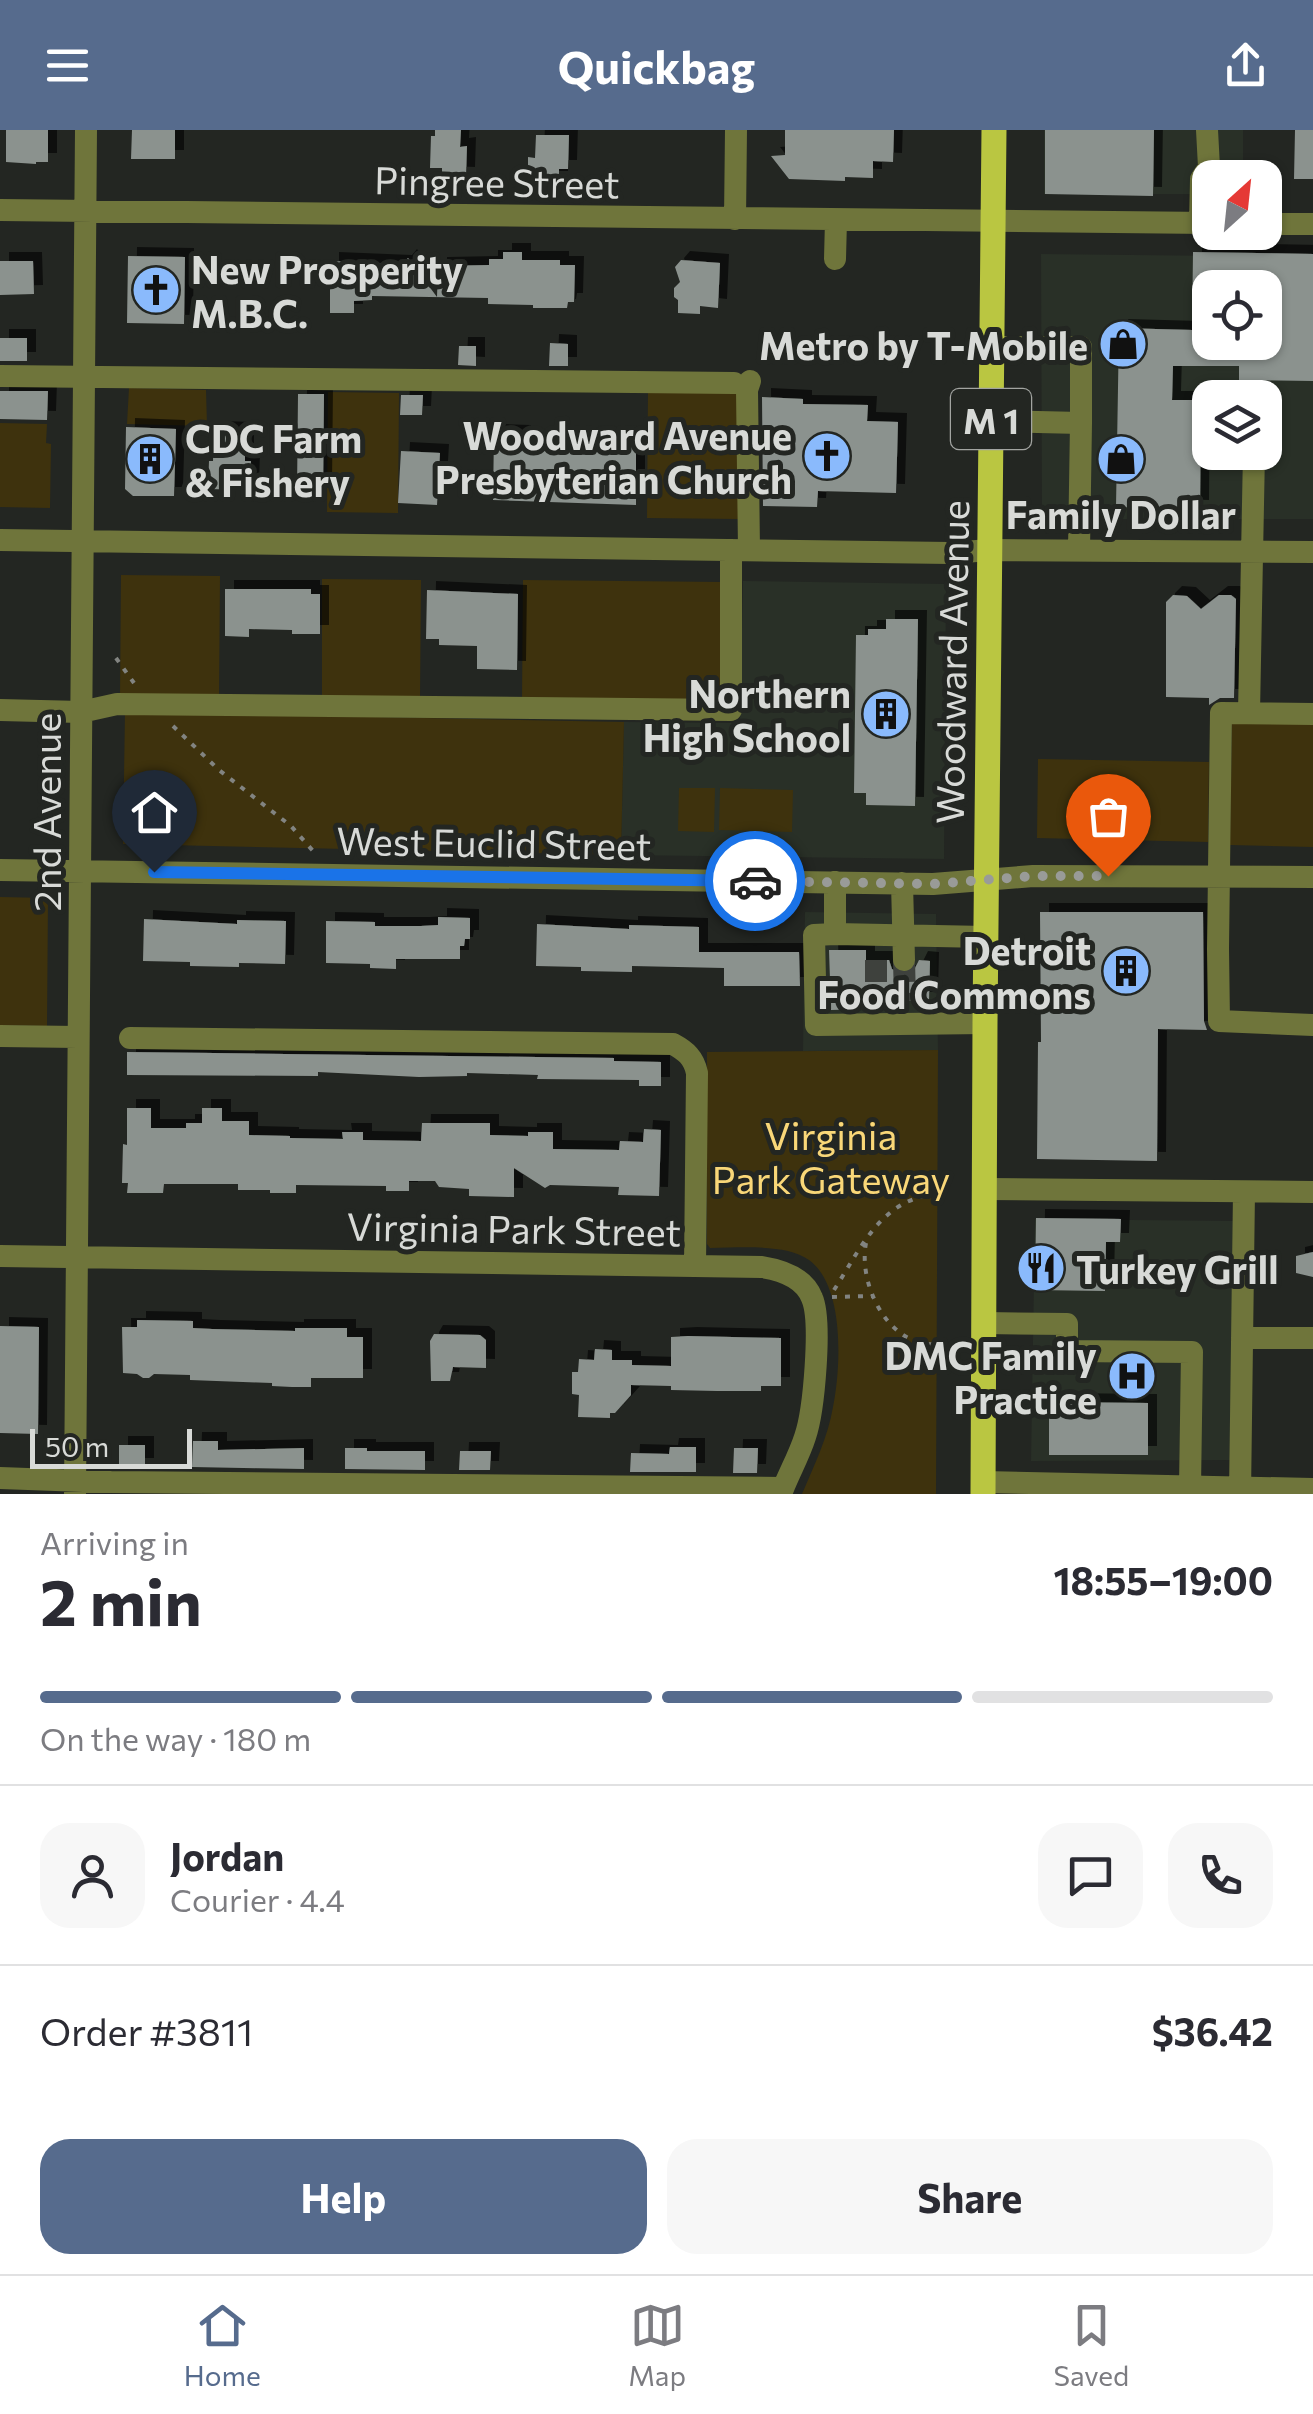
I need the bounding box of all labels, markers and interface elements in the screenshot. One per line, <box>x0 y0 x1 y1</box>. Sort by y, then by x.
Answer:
icon: menu <box>40 38 95 93</box>
text: Quickbag <box>558 38 755 93</box>
icon: share <box>1218 38 1273 93</box>
street label: Pingree Street <box>374 155 620 207</box>
north arrow <box>1192 160 1282 250</box>
map controls <box>1192 160 1282 470</box>
place label: New Prosperity M.B.C. <box>191 245 463 336</box>
church icon: New Prosperity M.B.C. <box>130 264 182 316</box>
button: locate <box>1192 270 1282 360</box>
shop icon: Metro by T-Mobile <box>1097 318 1149 370</box>
place label: Metro by T-Mobile <box>759 321 1088 368</box>
button: layers <box>1192 380 1282 470</box>
road number: M 1 <box>951 389 1031 449</box>
place label: Woodward Avenue Presbyterian Church <box>435 411 792 502</box>
place label: CDC Farm & Fishery <box>185 414 362 505</box>
church icon: Woodward Avenue Presbyterian Church <box>801 430 853 482</box>
building icon: CDC Farm & Fishery <box>124 433 176 485</box>
shop icon: Family Dollar <box>1095 433 1147 485</box>
place label: Family Dollar <box>1006 490 1237 537</box>
street label: Woodward Avenue <box>925 500 977 824</box>
place label: Northern High School <box>643 669 851 760</box>
building icon: Northern High School <box>860 688 912 740</box>
street label: 2nd Avenue <box>22 713 69 911</box>
pin <box>112 770 197 873</box>
pin <box>1066 774 1151 877</box>
icon: home <box>127 785 182 840</box>
icon: bag <box>1081 789 1136 844</box>
street label: West Euclid Street <box>336 816 652 868</box>
courier <box>705 831 805 931</box>
icon: car <box>728 854 783 909</box>
place label: Detroit Food Commons <box>817 926 1091 1017</box>
building icon: Detroit Food Commons <box>1100 945 1152 997</box>
park label: Virginia Park Gateway <box>712 1111 950 1202</box>
street label: Virginia Park Street <box>346 1202 682 1254</box>
restaurant icon: Turkey Grill <box>1015 1242 1067 1294</box>
place label: Turkey Grill <box>1076 1245 1279 1292</box>
place label: DMC Family Practice <box>884 1331 1097 1422</box>
hospital icon: DMC Family Practice <box>1106 1350 1158 1402</box>
scale bar <box>30 1424 192 1468</box>
text: 50 m <box>45 1429 109 1463</box>
text: Arriving in <box>40 1522 189 1562</box>
text: 18:55–19:00 <box>1053 1556 1273 1603</box>
text: 2 min <box>40 1560 202 1639</box>
text: On the way · 180 m <box>40 1718 311 1758</box>
button: person <box>40 1823 145 1928</box>
button: chat <box>1038 1823 1143 1928</box>
button: phone <box>1168 1823 1273 1928</box>
text: Jordan <box>170 1832 284 1879</box>
text: Courier · 4.4 <box>170 1879 345 1919</box>
text: Order #3811 <box>40 2007 253 2054</box>
text: $36.42 <box>1152 2007 1273 2054</box>
button: Help <box>40 2139 647 2254</box>
button: Share <box>667 2139 1273 2254</box>
tab: Home <box>184 2298 261 2392</box>
tab: Map <box>628 2298 686 2392</box>
tab: Saved <box>1054 2298 1129 2392</box>

